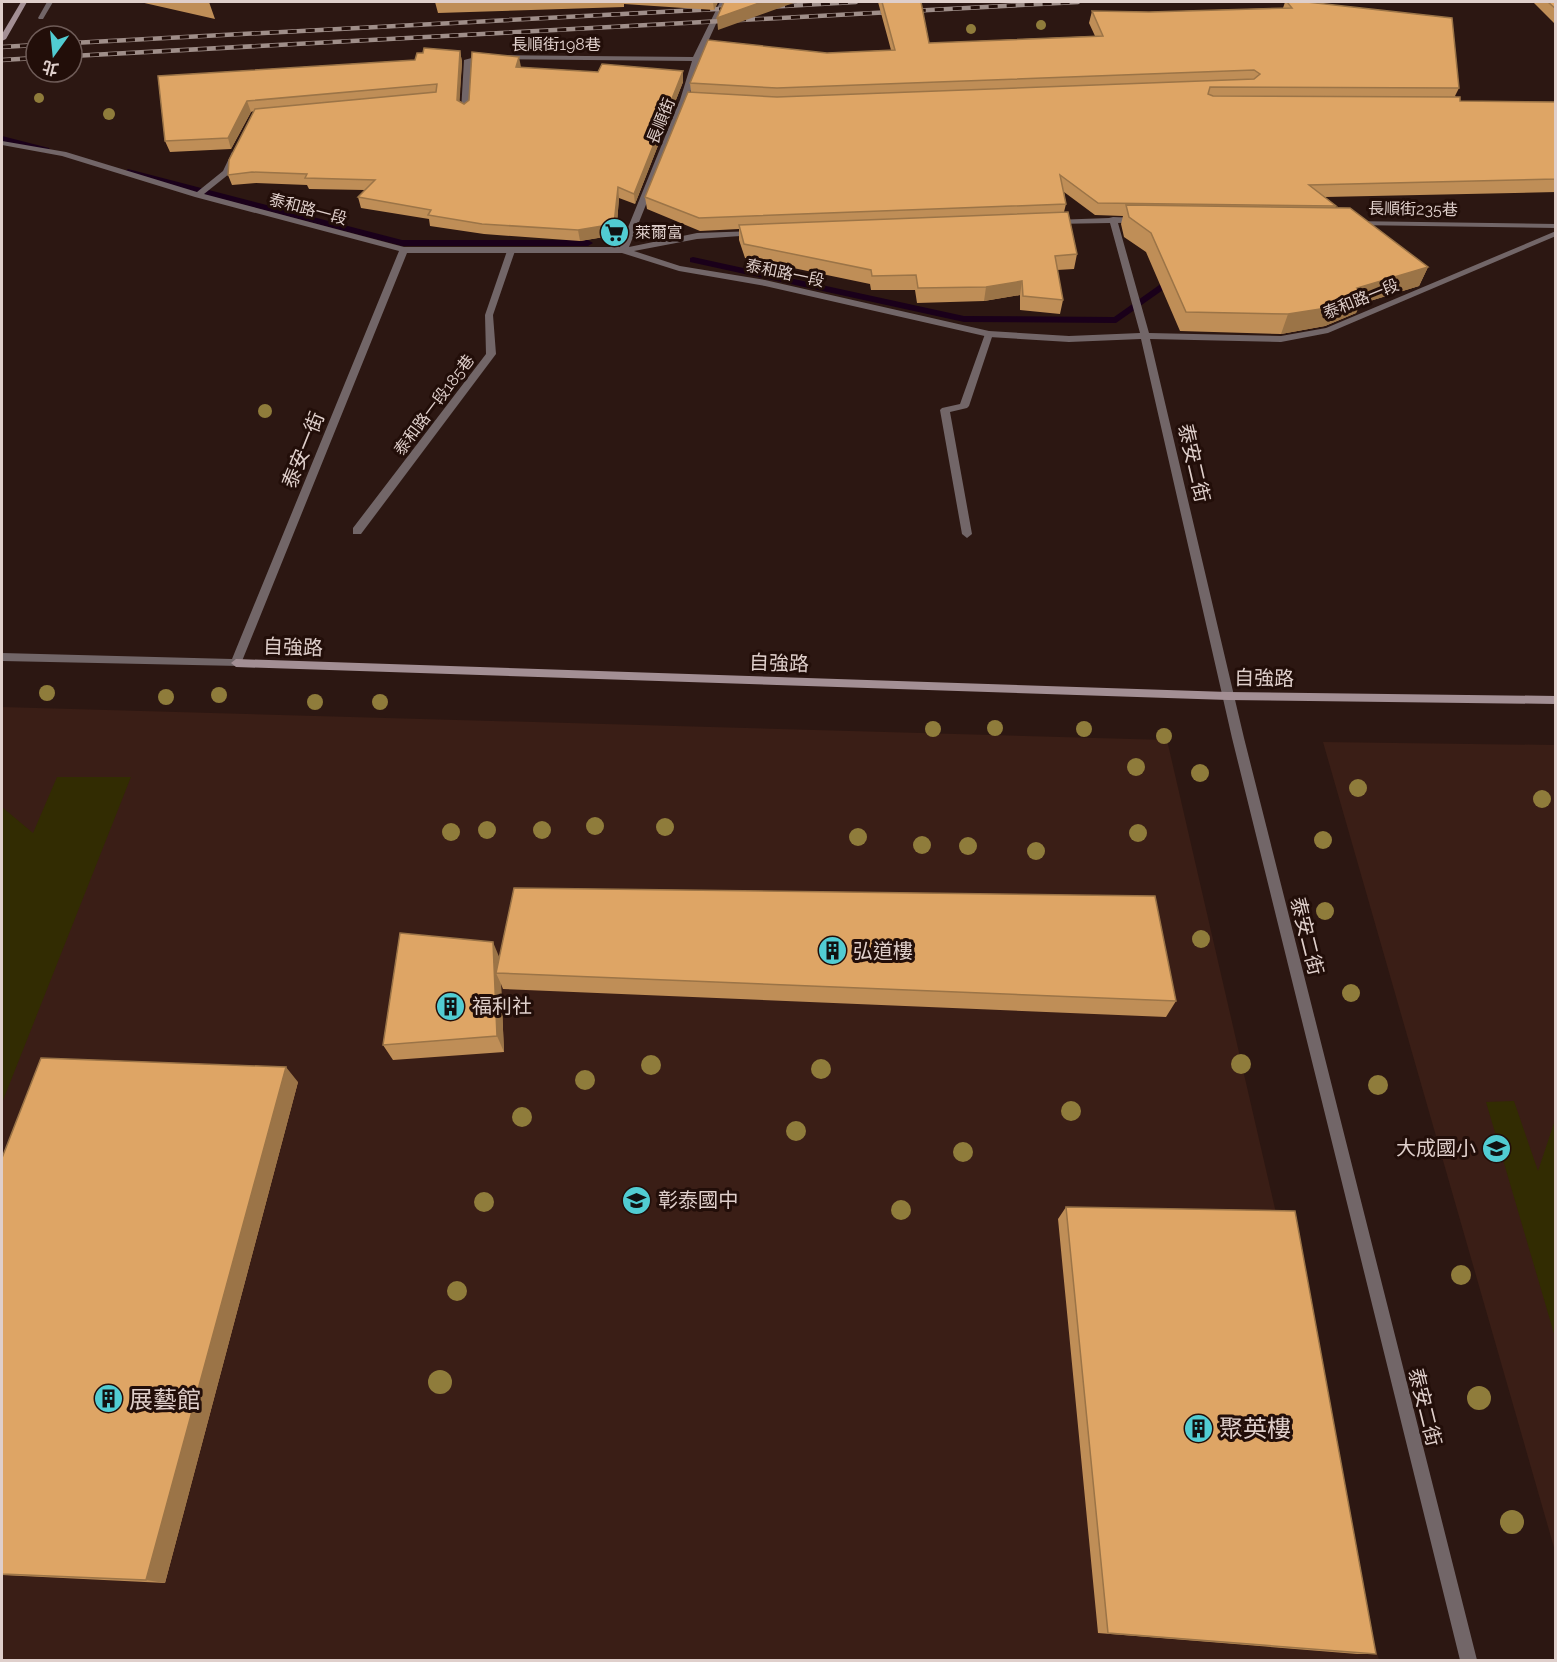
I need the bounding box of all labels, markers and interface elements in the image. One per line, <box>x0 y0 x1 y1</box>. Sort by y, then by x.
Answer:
north arrow <box>24 24 84 84</box>
street label: 長順街198巷 <box>511 35 601 54</box>
text: 北 <box>40 57 60 79</box>
street label: 長順街 <box>643 95 679 147</box>
street label: 泰和路一段 <box>267 189 349 229</box>
street label: 長順街235巷 <box>1368 199 1458 219</box>
supermarket icon: 萊爾富 <box>598 216 630 248</box>
place label: 萊爾富 <box>635 223 683 242</box>
street label: 泰和路一段 <box>744 255 826 291</box>
street label: 泰和路一段 <box>1320 275 1402 323</box>
street label: 泰和路一段185巷 <box>390 351 478 459</box>
street label: 泰安一街 <box>277 408 329 492</box>
street label: 泰安二街 <box>1173 421 1215 505</box>
street label: 自強路 <box>263 634 323 660</box>
street label: 自強路 <box>749 650 809 676</box>
street label: 自強路 <box>1234 665 1294 691</box>
street label: 泰安二街 <box>1286 894 1328 978</box>
building icon: 弘道樓 <box>816 935 848 967</box>
place label: 弘道樓 <box>853 939 913 963</box>
building icon: 福利社 <box>435 990 467 1022</box>
place label: 福利社 <box>472 994 532 1018</box>
school or university icon: 大成國小 <box>1481 1132 1513 1164</box>
place label: 大成國小 <box>1396 1136 1476 1160</box>
school or university icon: 彰泰國中 <box>621 1184 653 1216</box>
place label: 彰泰國中 <box>658 1188 738 1212</box>
street label: 泰安二街 <box>1404 1365 1446 1449</box>
building icon: 展藝館 <box>92 1383 124 1415</box>
place label: 展藝館 <box>129 1385 201 1414</box>
building icon: 聚英樓 <box>1182 1412 1214 1444</box>
place label: 聚英樓 <box>1219 1414 1291 1443</box>

